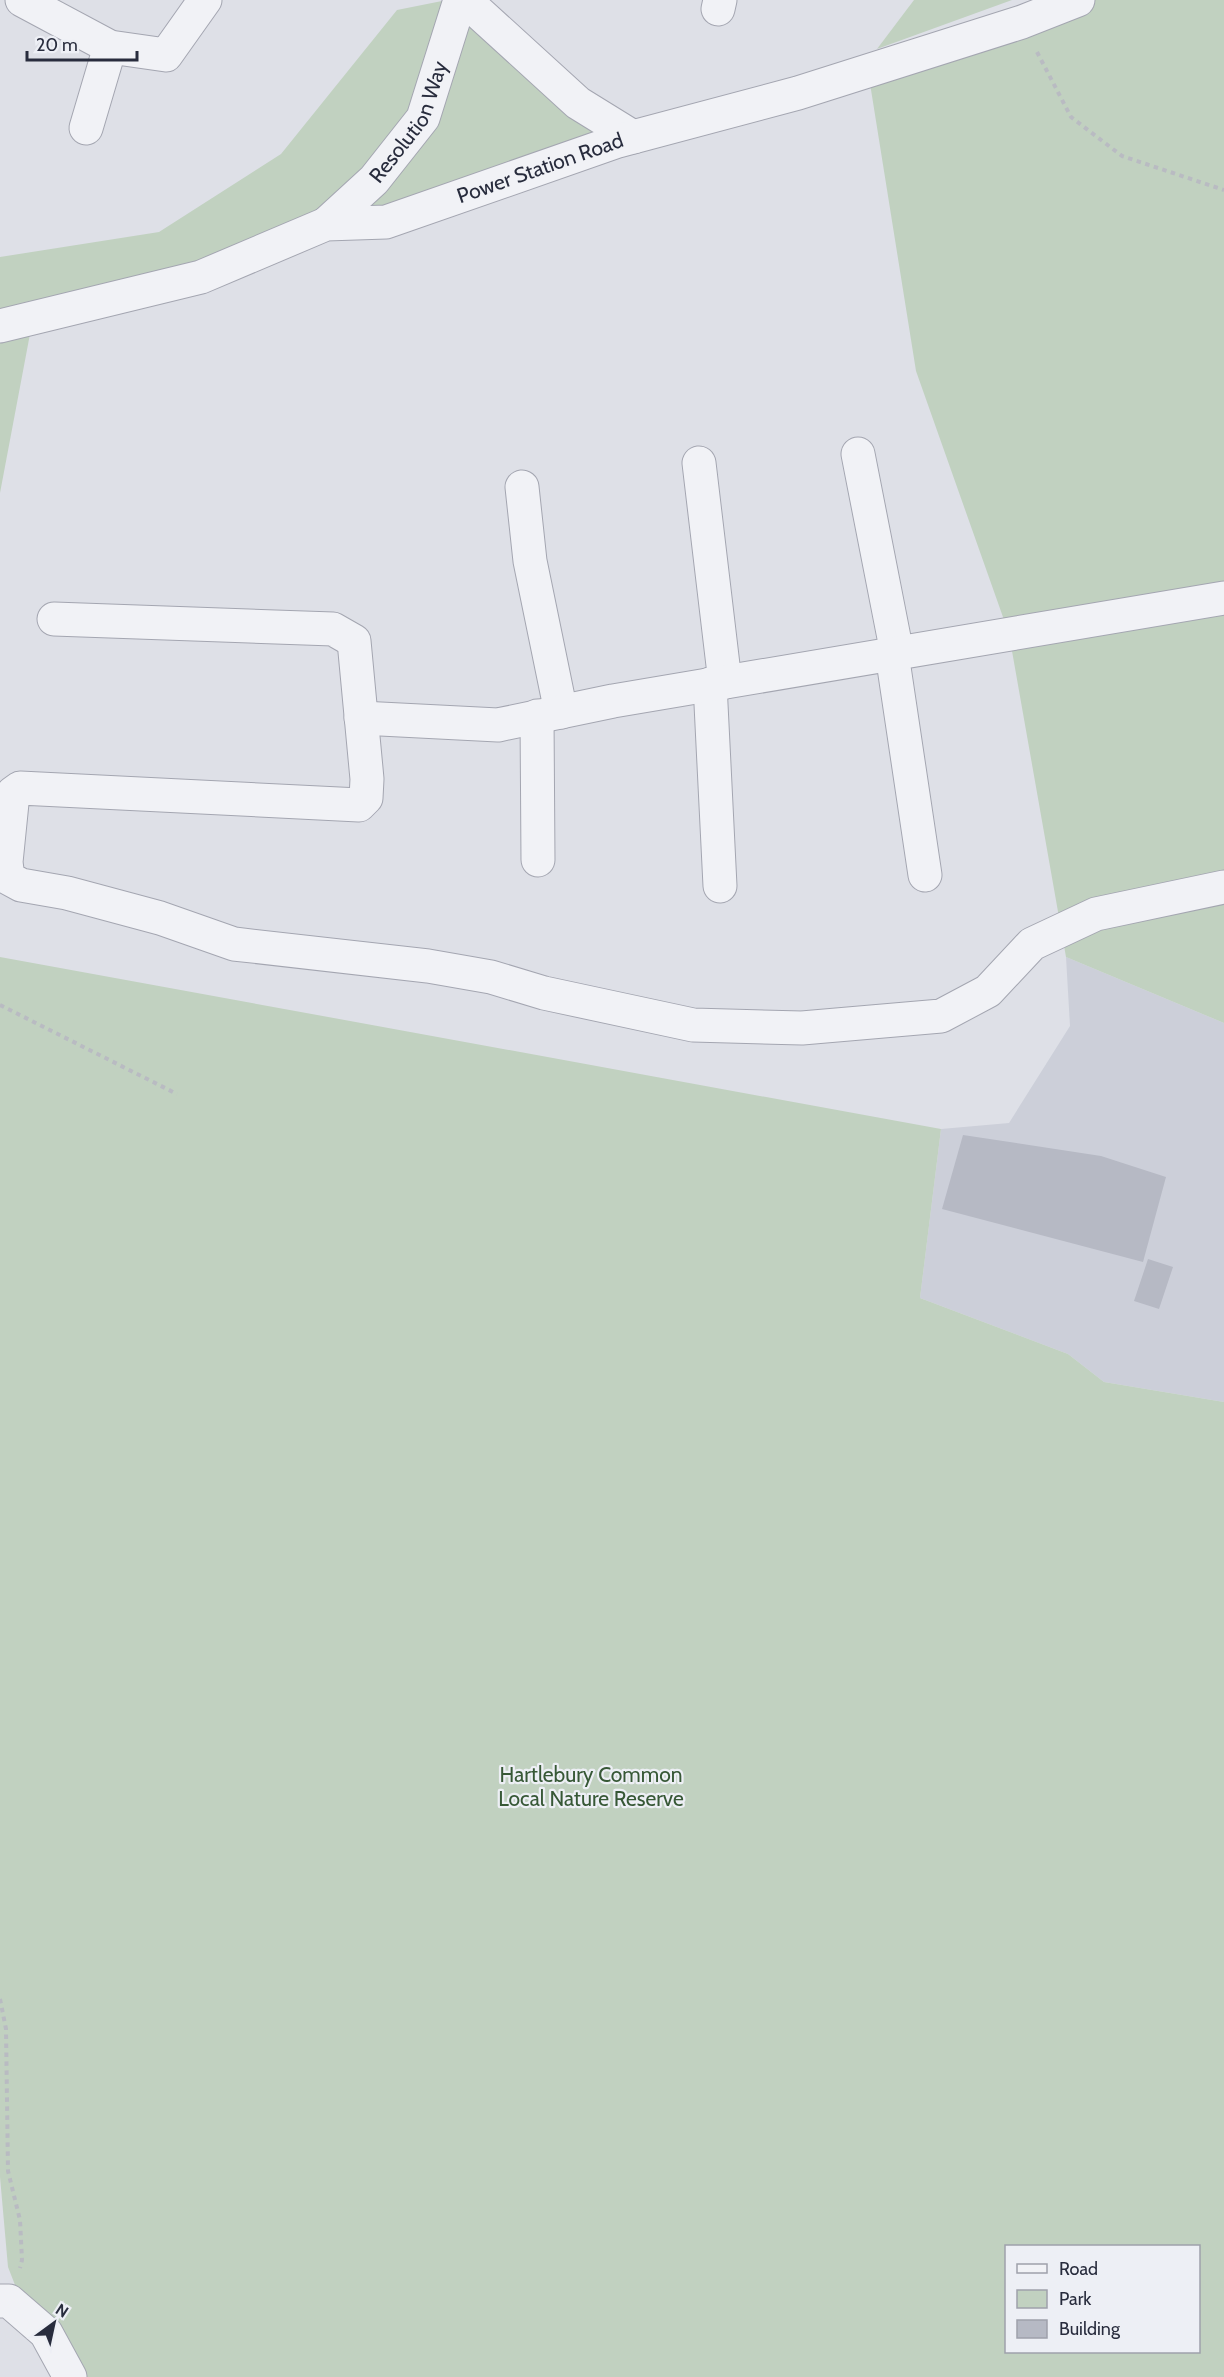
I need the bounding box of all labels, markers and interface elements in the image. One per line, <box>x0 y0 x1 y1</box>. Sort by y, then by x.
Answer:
scale bar <box>27 24 136 62</box>
text: 20 m <box>36 34 78 56</box>
street label: Resolution Way <box>364 57 452 188</box>
street label: Power Station Road <box>454 127 627 208</box>
park label: Hartlebury Common Local Nature Reserve <box>498 1762 684 1811</box>
legend <box>1005 2245 1200 2353</box>
text: Road <box>1059 2258 1098 2280</box>
text: Park <box>1059 2288 1092 2310</box>
north arrow <box>24 2293 84 2353</box>
text: N <box>52 2300 72 2322</box>
text: Building <box>1059 2318 1121 2340</box>

